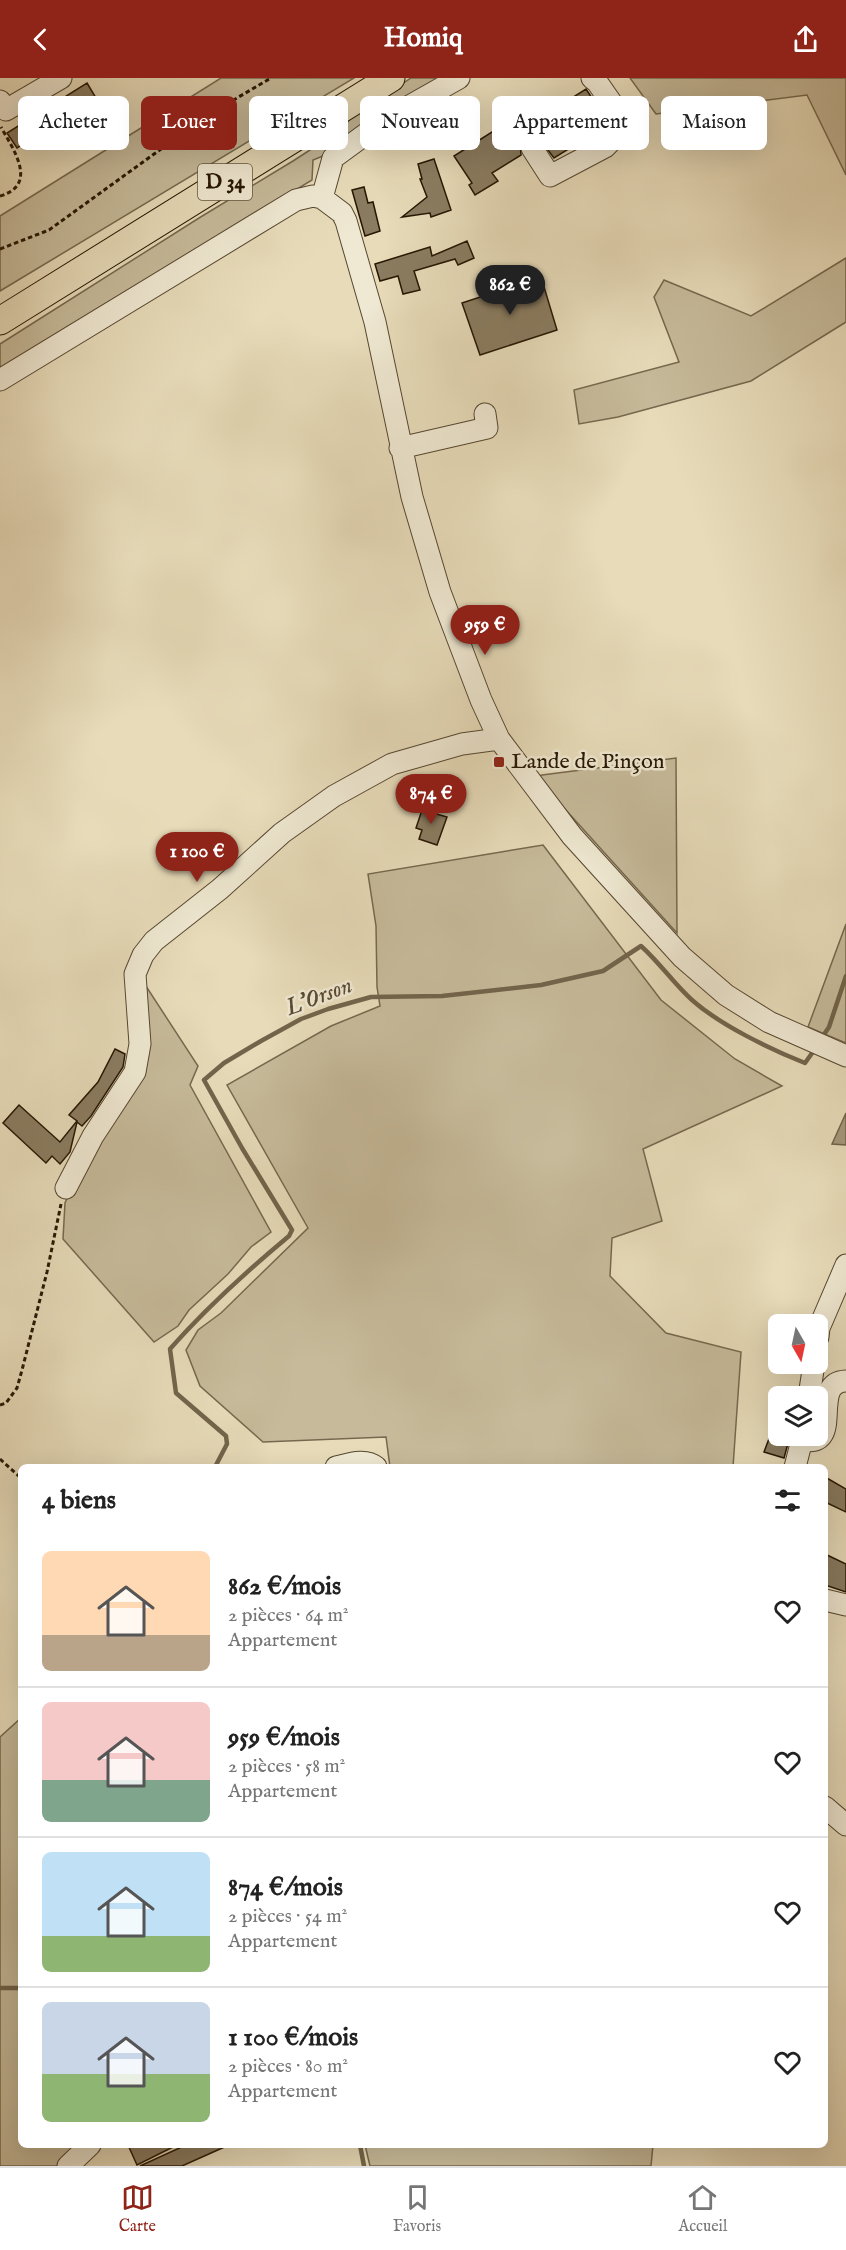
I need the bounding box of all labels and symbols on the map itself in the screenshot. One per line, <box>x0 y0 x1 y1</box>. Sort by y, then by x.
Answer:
road number: D 34 <box>198 164 252 200</box>
pin: 862 € <box>468 265 552 316</box>
pin: 959 € <box>443 605 527 656</box>
place label: Lande de Pinçon <box>511 748 665 776</box>
marker: Lande de Pinçon <box>492 755 506 769</box>
pin: 874 € <box>389 774 473 825</box>
pin: 1 100 € <box>142 832 252 883</box>
water label: L’Orson <box>280 970 357 1024</box>
north arrow <box>768 1314 828 1374</box>

